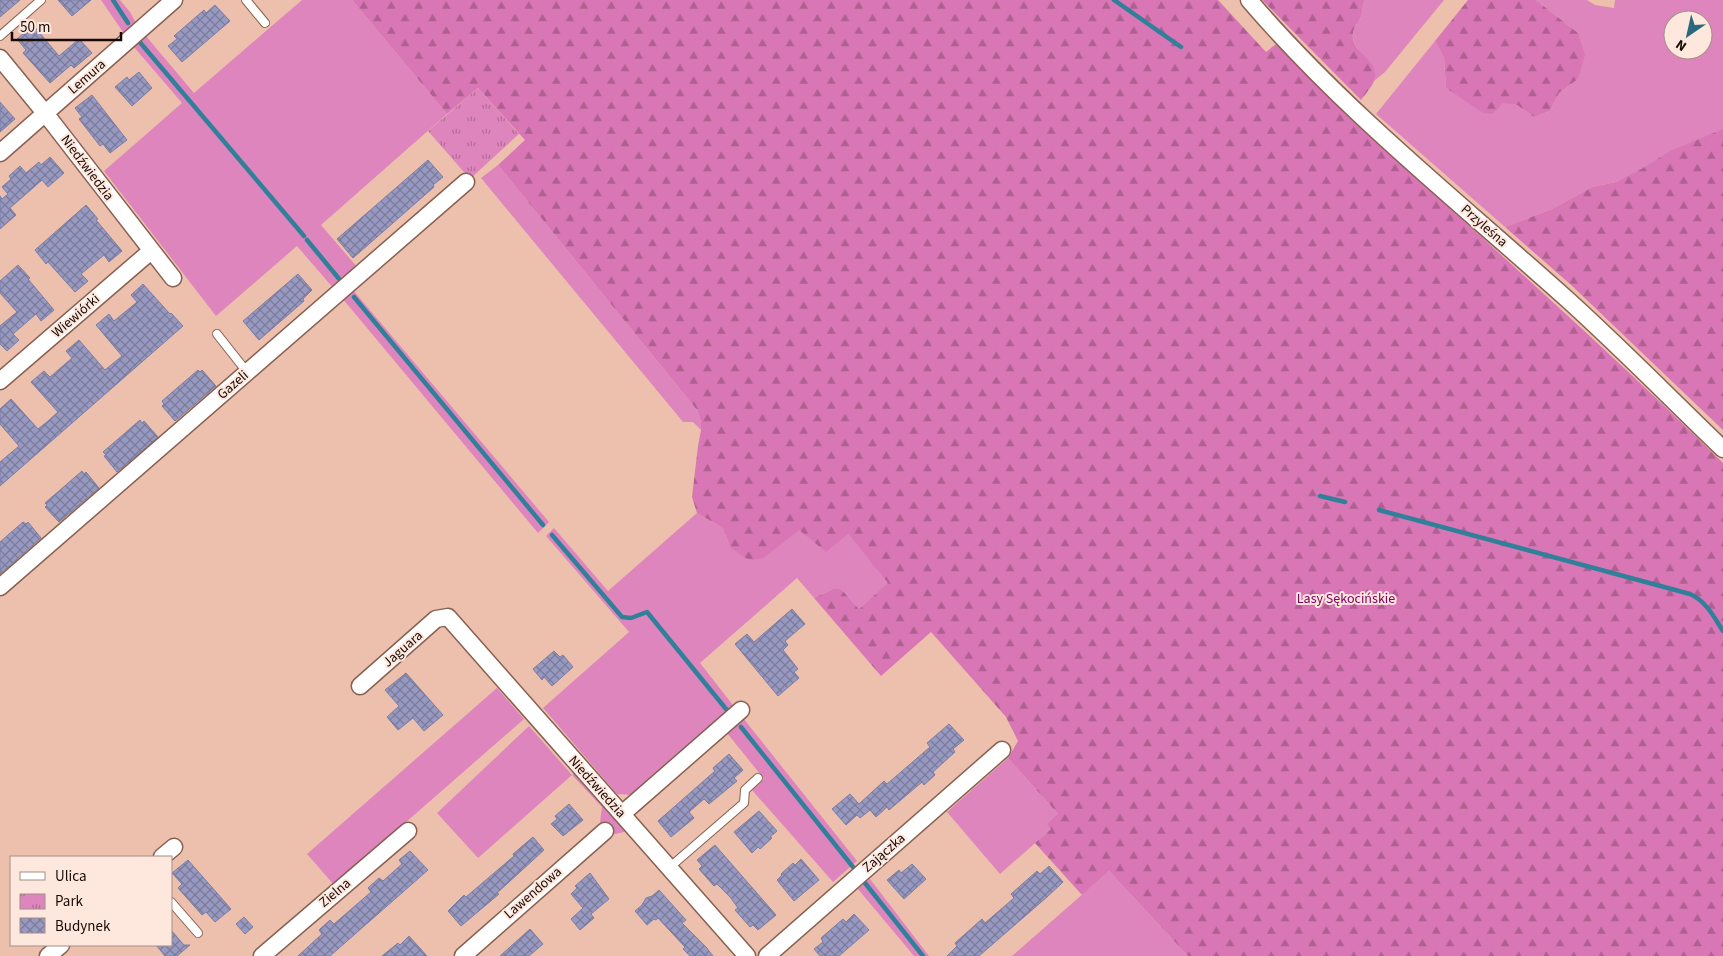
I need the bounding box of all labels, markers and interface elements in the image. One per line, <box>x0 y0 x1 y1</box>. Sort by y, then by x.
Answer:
scale bar <box>12 10 121 42</box>
north arrow <box>1663 10 1713 60</box>
text: 50 m <box>20 17 50 38</box>
text: N <box>1672 34 1691 56</box>
street label: Lemura <box>64 55 110 99</box>
street label: Niedźwiedzia <box>56 131 118 205</box>
street label: Przyleśna <box>1456 200 1512 252</box>
street label: Wiewiórki <box>48 289 104 343</box>
street label: Gazeli <box>213 366 253 404</box>
park label: Lasy Sękocińskie <box>1297 589 1395 609</box>
street label: Jaguara <box>379 626 427 672</box>
street label: Niedźwiedzia <box>564 751 630 823</box>
street label: Zajączka <box>858 829 910 877</box>
legend <box>10 856 172 946</box>
street label: Lawendowa <box>500 862 566 924</box>
text: Ulica <box>55 866 86 887</box>
street label: Zielna <box>315 874 355 912</box>
text: Park <box>55 891 84 912</box>
text: Budynek <box>55 916 111 937</box>

